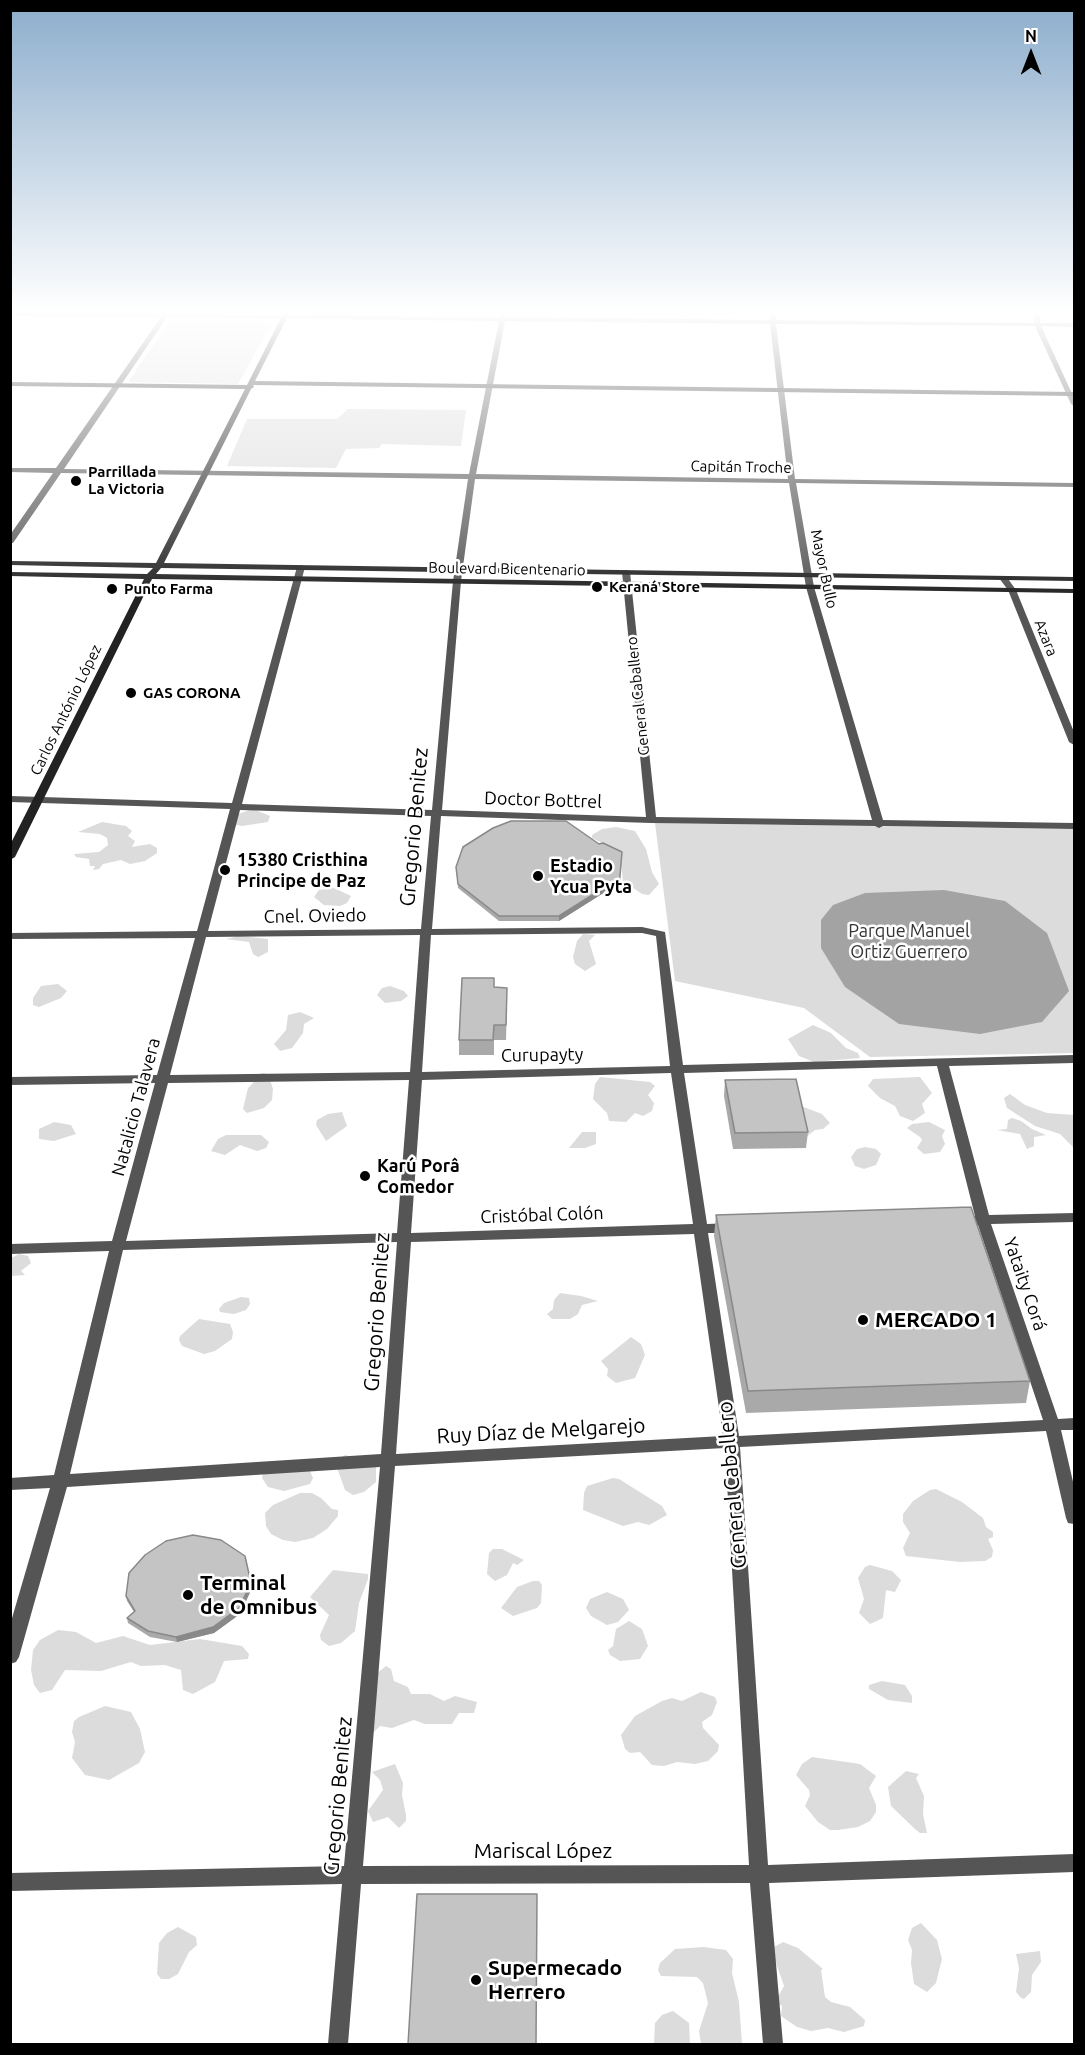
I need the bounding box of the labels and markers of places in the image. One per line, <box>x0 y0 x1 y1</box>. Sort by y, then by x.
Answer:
place label: Parrillada La Victoria <box>88 463 164 498</box>
marker: Parrillada La Victoria <box>69 474 83 488</box>
place label: Keraná Store <box>609 578 700 596</box>
place label: Punto Farma <box>124 580 213 598</box>
marker: Keraná Store <box>590 580 604 594</box>
marker: Punto Farma <box>105 582 119 596</box>
place label: GAS CORONA <box>143 684 241 702</box>
marker: GAS CORONA <box>124 686 138 700</box>
place label: 15380 Cristhina Principe de Paz <box>237 849 368 892</box>
place label: Estadio Ycua Pyta <box>550 855 632 898</box>
marker: 15380 Cristhina Principe de Paz <box>218 863 232 877</box>
marker: Estadio Ycua Pyta <box>531 869 545 883</box>
place label: Karú Porâ Comedor <box>377 1155 460 1198</box>
marker: Karú Porâ Comedor <box>358 1169 372 1183</box>
place label: MERCADO 1 <box>875 1307 997 1333</box>
marker: MERCADO 1 <box>856 1313 870 1327</box>
place label: Terminal de Omnibus <box>200 1570 317 1620</box>
marker: Terminal de Omnibus <box>181 1588 195 1602</box>
place label: Supermecado Herrero <box>488 1955 622 2005</box>
marker: Supermecado Herrero <box>469 1973 483 1987</box>

